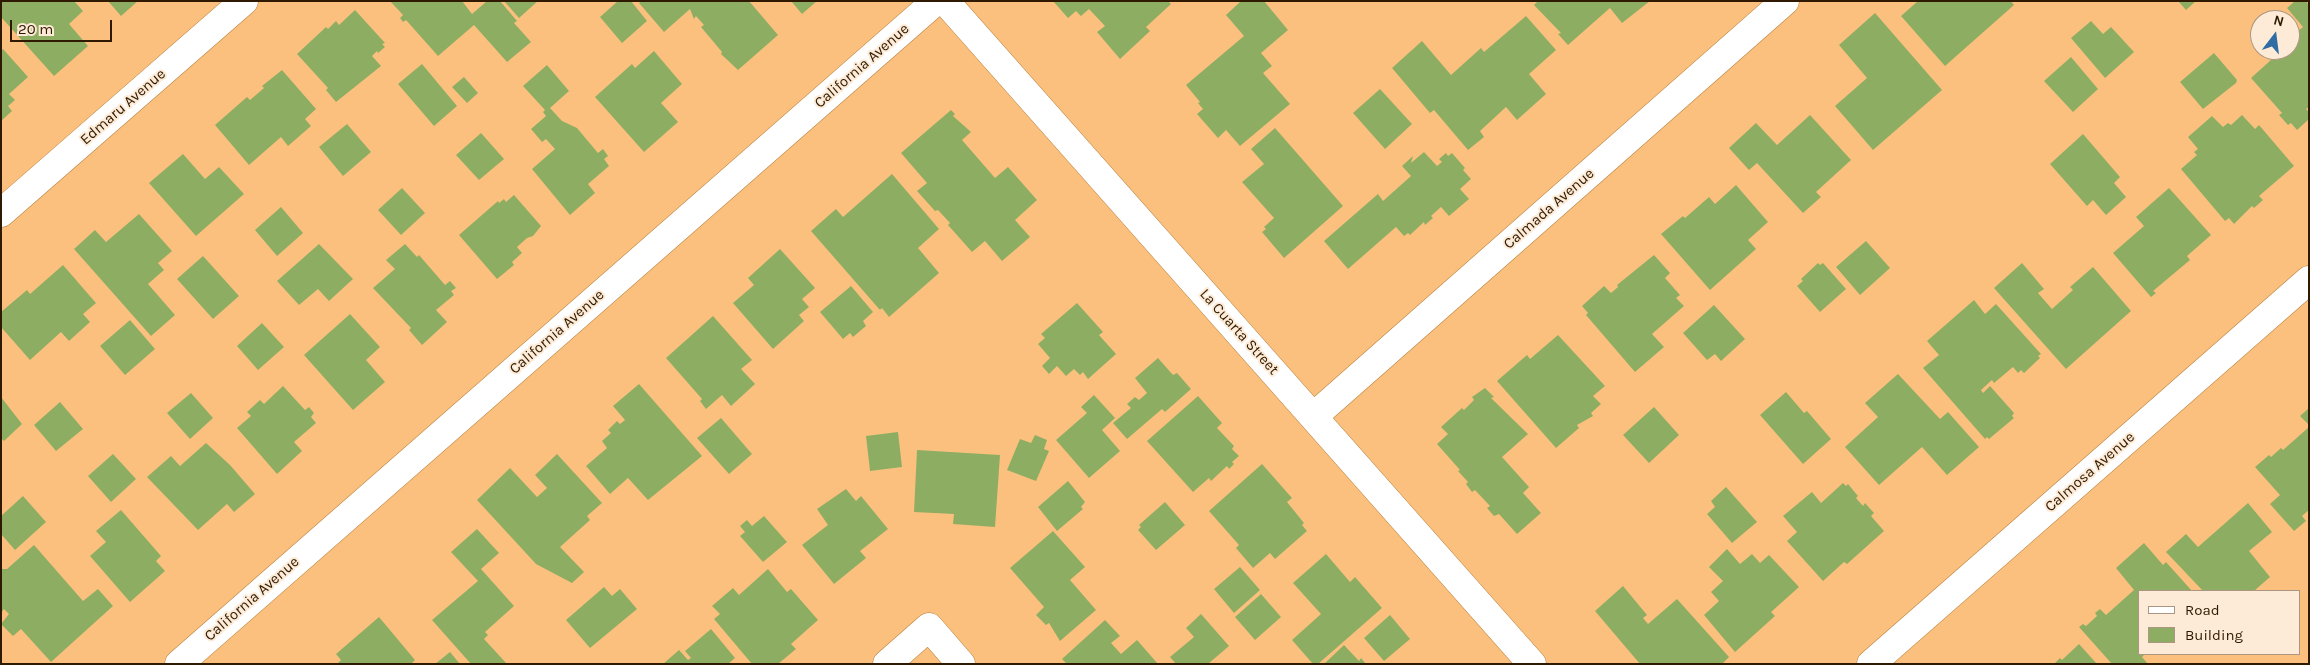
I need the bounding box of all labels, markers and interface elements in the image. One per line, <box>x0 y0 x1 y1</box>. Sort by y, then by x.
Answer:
scale bar <box>12 10 115 42</box>
north arrow <box>2250 10 2300 60</box>
text: N <box>2272 11 2286 31</box>
text: 20 m <box>18 20 53 38</box>
street label: California Avenue <box>811 20 913 112</box>
street label: Edmaru Avenue <box>77 65 169 149</box>
street label: Calmada Avenue <box>1500 165 1598 253</box>
street label: La Cuarta Street <box>1196 285 1282 379</box>
street label: California Avenue <box>506 286 608 378</box>
street label: Calmosa Avenue <box>2041 428 2139 516</box>
street label: California Avenue <box>201 553 303 645</box>
legend <box>2138 590 2300 655</box>
text: Road <box>2185 601 2220 619</box>
text: Building <box>2185 626 2243 644</box>

